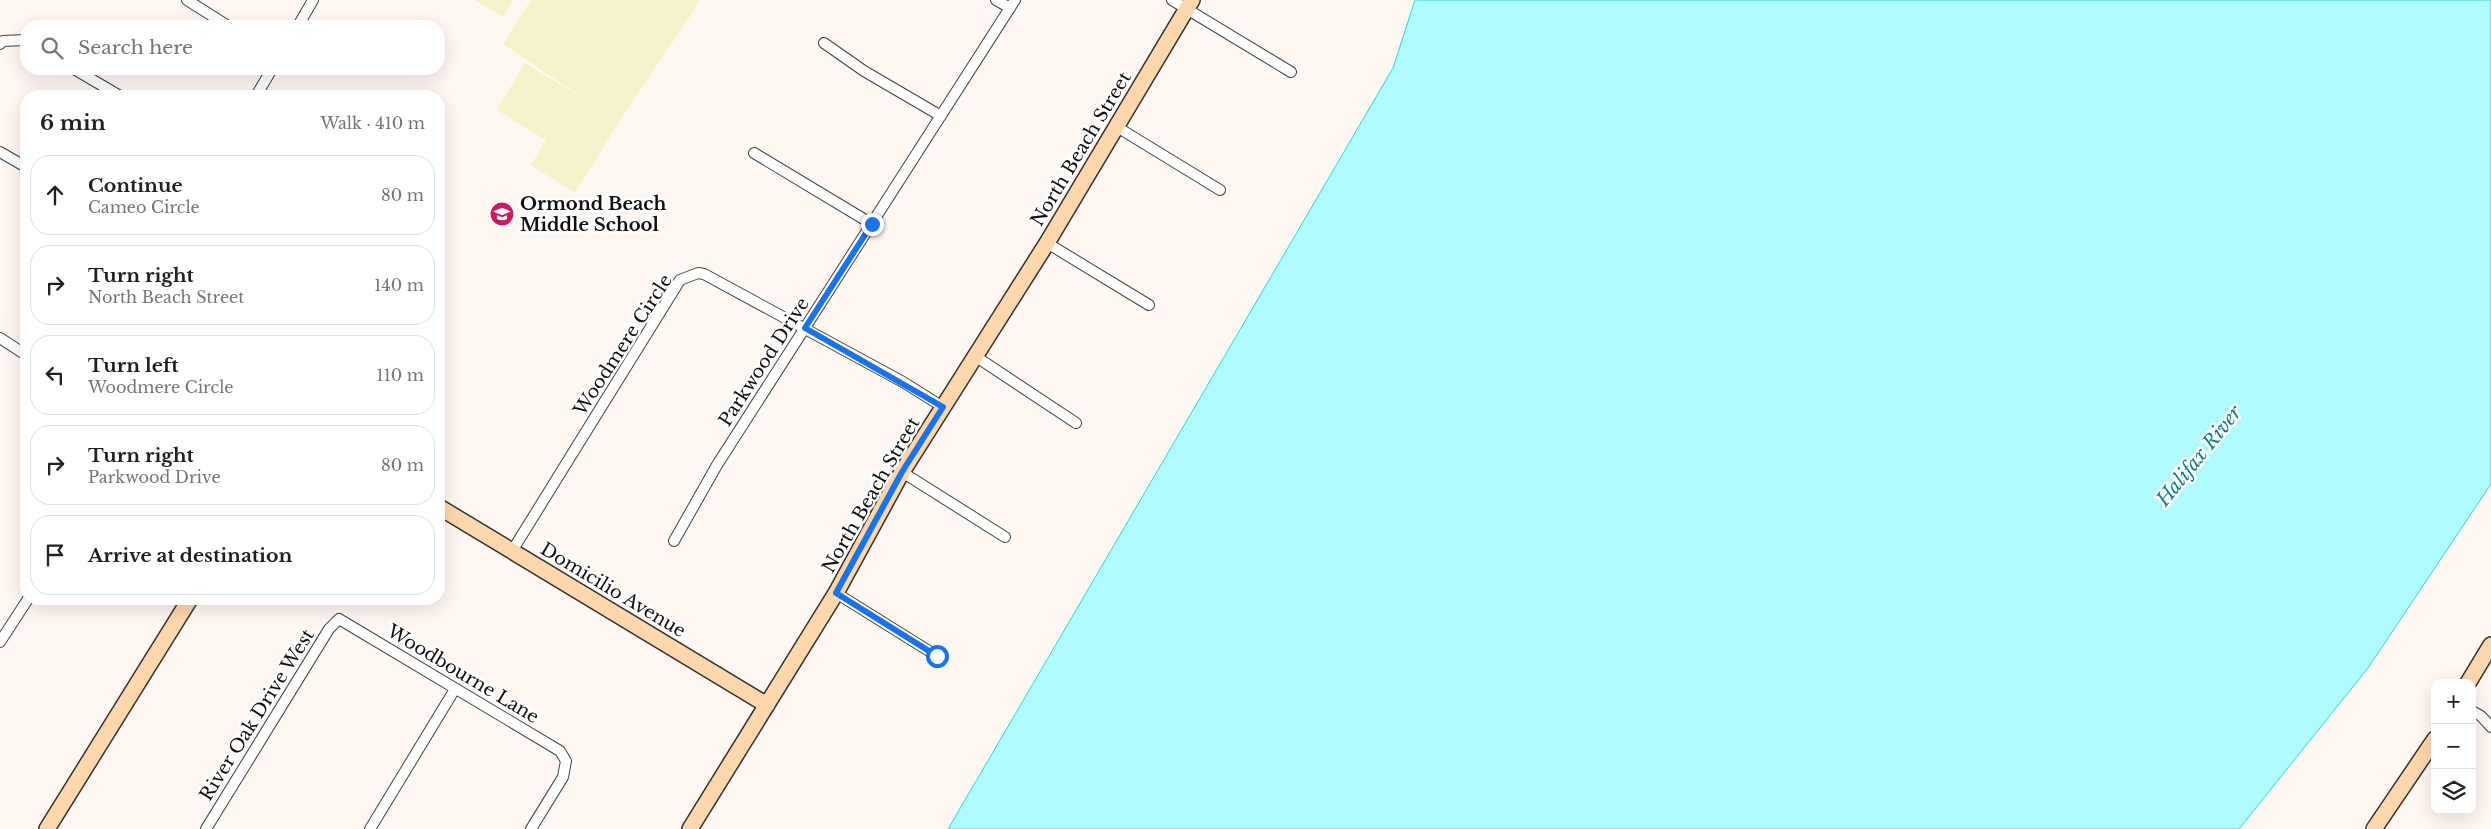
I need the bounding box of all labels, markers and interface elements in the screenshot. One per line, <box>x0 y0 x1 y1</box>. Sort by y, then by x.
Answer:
search box <box>20 20 445 75</box>
icon: search <box>38 34 66 62</box>
text: Search here <box>78 36 193 59</box>
street label: North Beach Street <box>1026 68 1136 230</box>
text: 6 min <box>40 110 106 136</box>
text: Walk · 410 m <box>320 113 425 133</box>
text: Continue <box>88 174 183 197</box>
icon: ahead <box>41 181 69 209</box>
text: 80 m <box>381 185 424 205</box>
place label: Ormond Beach Middle School <box>520 193 666 236</box>
text: Cameo Circle <box>88 197 200 217</box>
school or university icon: Ormond Beach Middle School <box>489 201 515 227</box>
route end <box>861 213 884 236</box>
text: Turn right <box>88 264 194 287</box>
street label: Woodmere Circle <box>569 270 677 420</box>
icon: right <box>41 271 69 299</box>
text: 140 m <box>374 275 424 295</box>
text: North Beach Street <box>88 287 244 307</box>
street label: Parkwood Drive <box>714 293 814 431</box>
text: Turn left <box>88 354 179 377</box>
icon: left <box>41 361 69 389</box>
text: 110 m <box>377 365 424 385</box>
text: Woodmere Circle <box>88 377 234 397</box>
water label: Halifax River <box>2151 400 2247 512</box>
street label: North Beach Street <box>818 413 925 577</box>
text: Turn right <box>88 444 194 467</box>
icon: right <box>41 451 69 479</box>
text: 80 m <box>381 455 424 475</box>
text: Parkwood Drive <box>88 467 221 487</box>
street label: Domicilio Avenue <box>536 538 690 642</box>
icon: arrive <box>41 541 69 569</box>
text: Arrive at destination <box>88 544 292 567</box>
street label: Woodbourne Lane <box>382 619 543 728</box>
street label: River Oak Drive West <box>195 625 319 805</box>
route start <box>926 645 949 668</box>
map controls <box>2431 679 2476 814</box>
button: + <box>2431 679 2476 724</box>
button: − <box>2431 724 2476 769</box>
button: layers <box>2431 769 2476 814</box>

